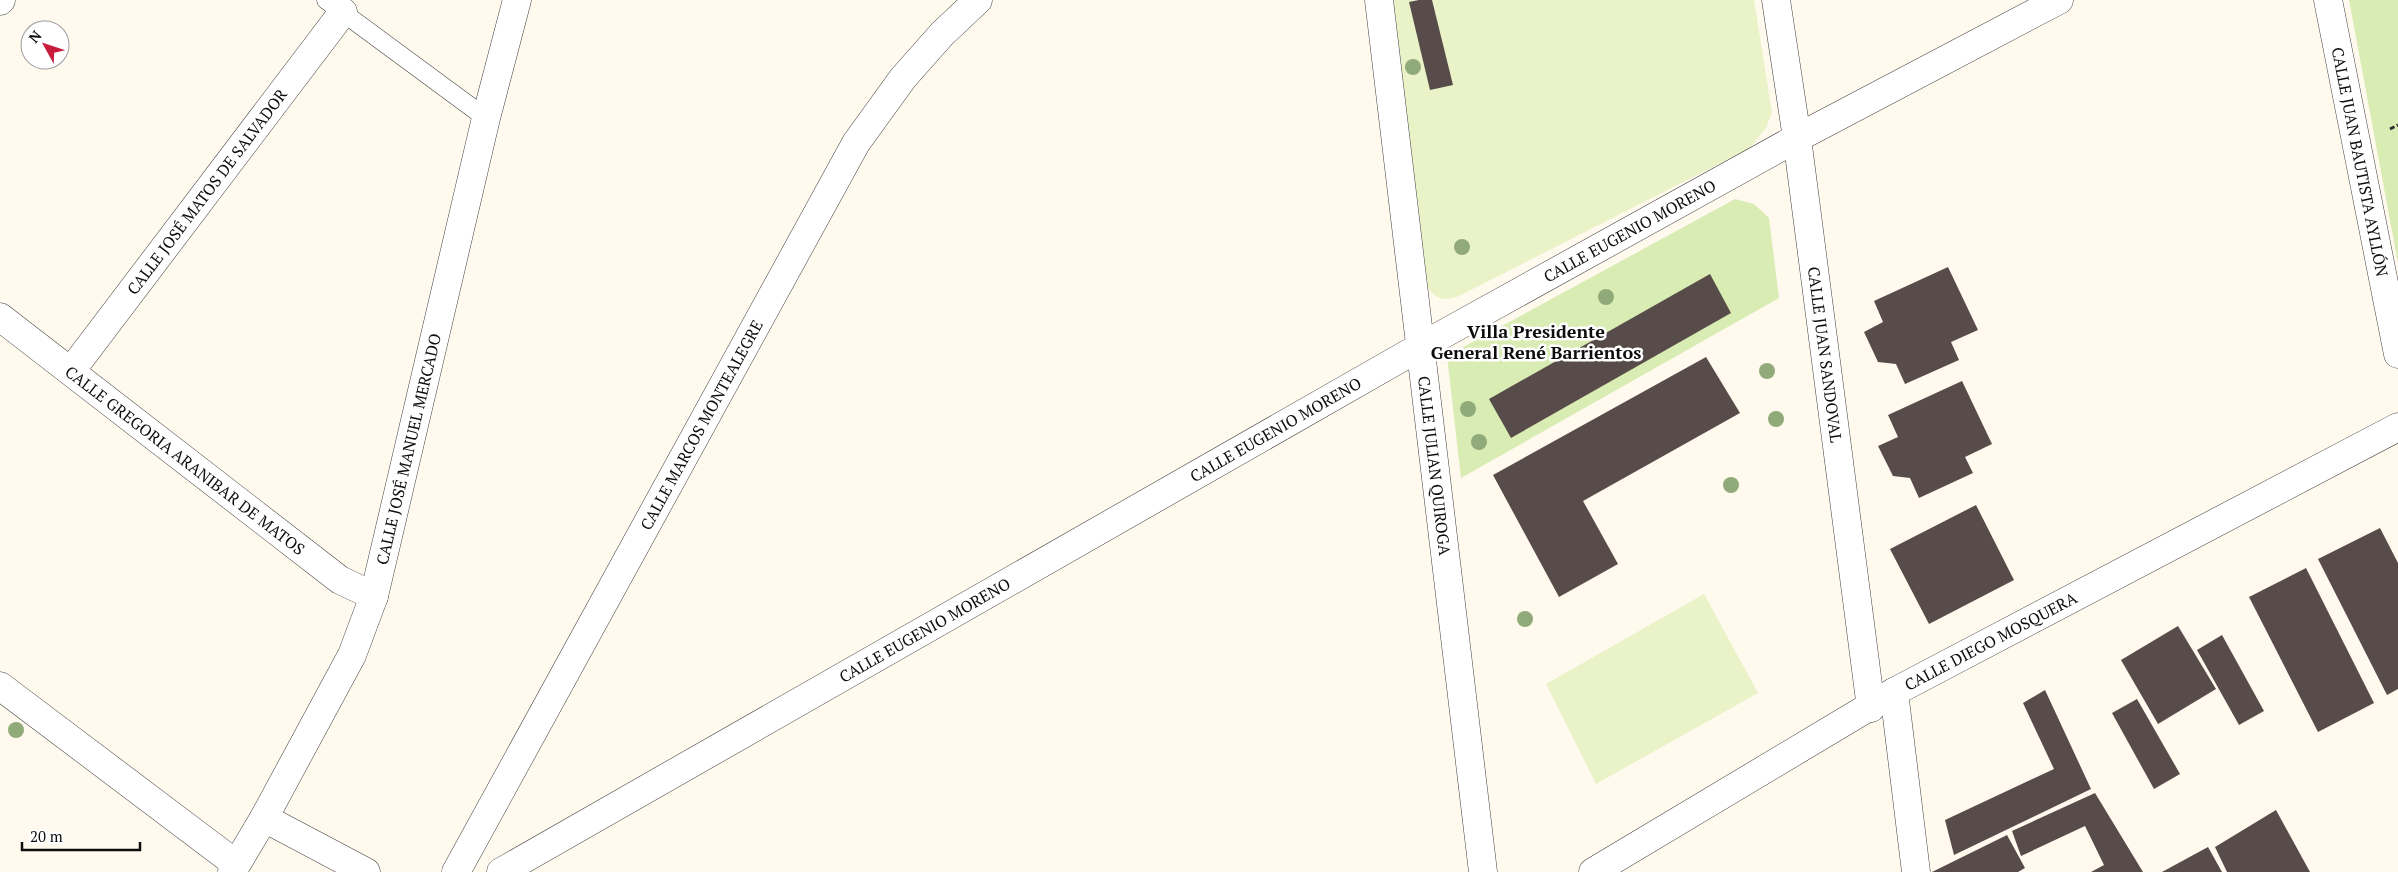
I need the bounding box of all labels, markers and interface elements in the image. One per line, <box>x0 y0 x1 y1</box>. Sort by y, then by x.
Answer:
north arrow <box>20 20 70 70</box>
text: N <box>24 26 46 46</box>
street label: CALLE JUAN BAUTISTA AYLLÓN <box>2327 45 2394 279</box>
street label: CALLE JOSÉ MATOS DE SALVADOR <box>122 84 293 299</box>
street label: CALLE EUGENIO MORENO <box>1539 174 1720 287</box>
street label: CALLE JUAN SANDOVAL <box>1803 265 1847 444</box>
street label: CALLE MARCOS MONTEALEGRE <box>635 316 768 534</box>
district label: Villa Presidente General René Barrientos <box>1431 319 1641 364</box>
street label: CALLE JOSÉ MANUEL MERCADO <box>371 331 446 567</box>
street label: CALLE GREGORIA ARANIBAR DE MATOS <box>61 360 309 560</box>
street label: CALLE EUGENIO MORENO <box>1186 372 1365 487</box>
street label: CALLE JULIAN QUIROGA <box>1413 375 1456 557</box>
street label: CALLE EUGENIO MORENO <box>835 572 1014 688</box>
street label: CALLE DIEGO MOSQUERA <box>1901 587 2081 696</box>
scale bar <box>22 820 140 852</box>
text: 20 m <box>30 826 63 846</box>

